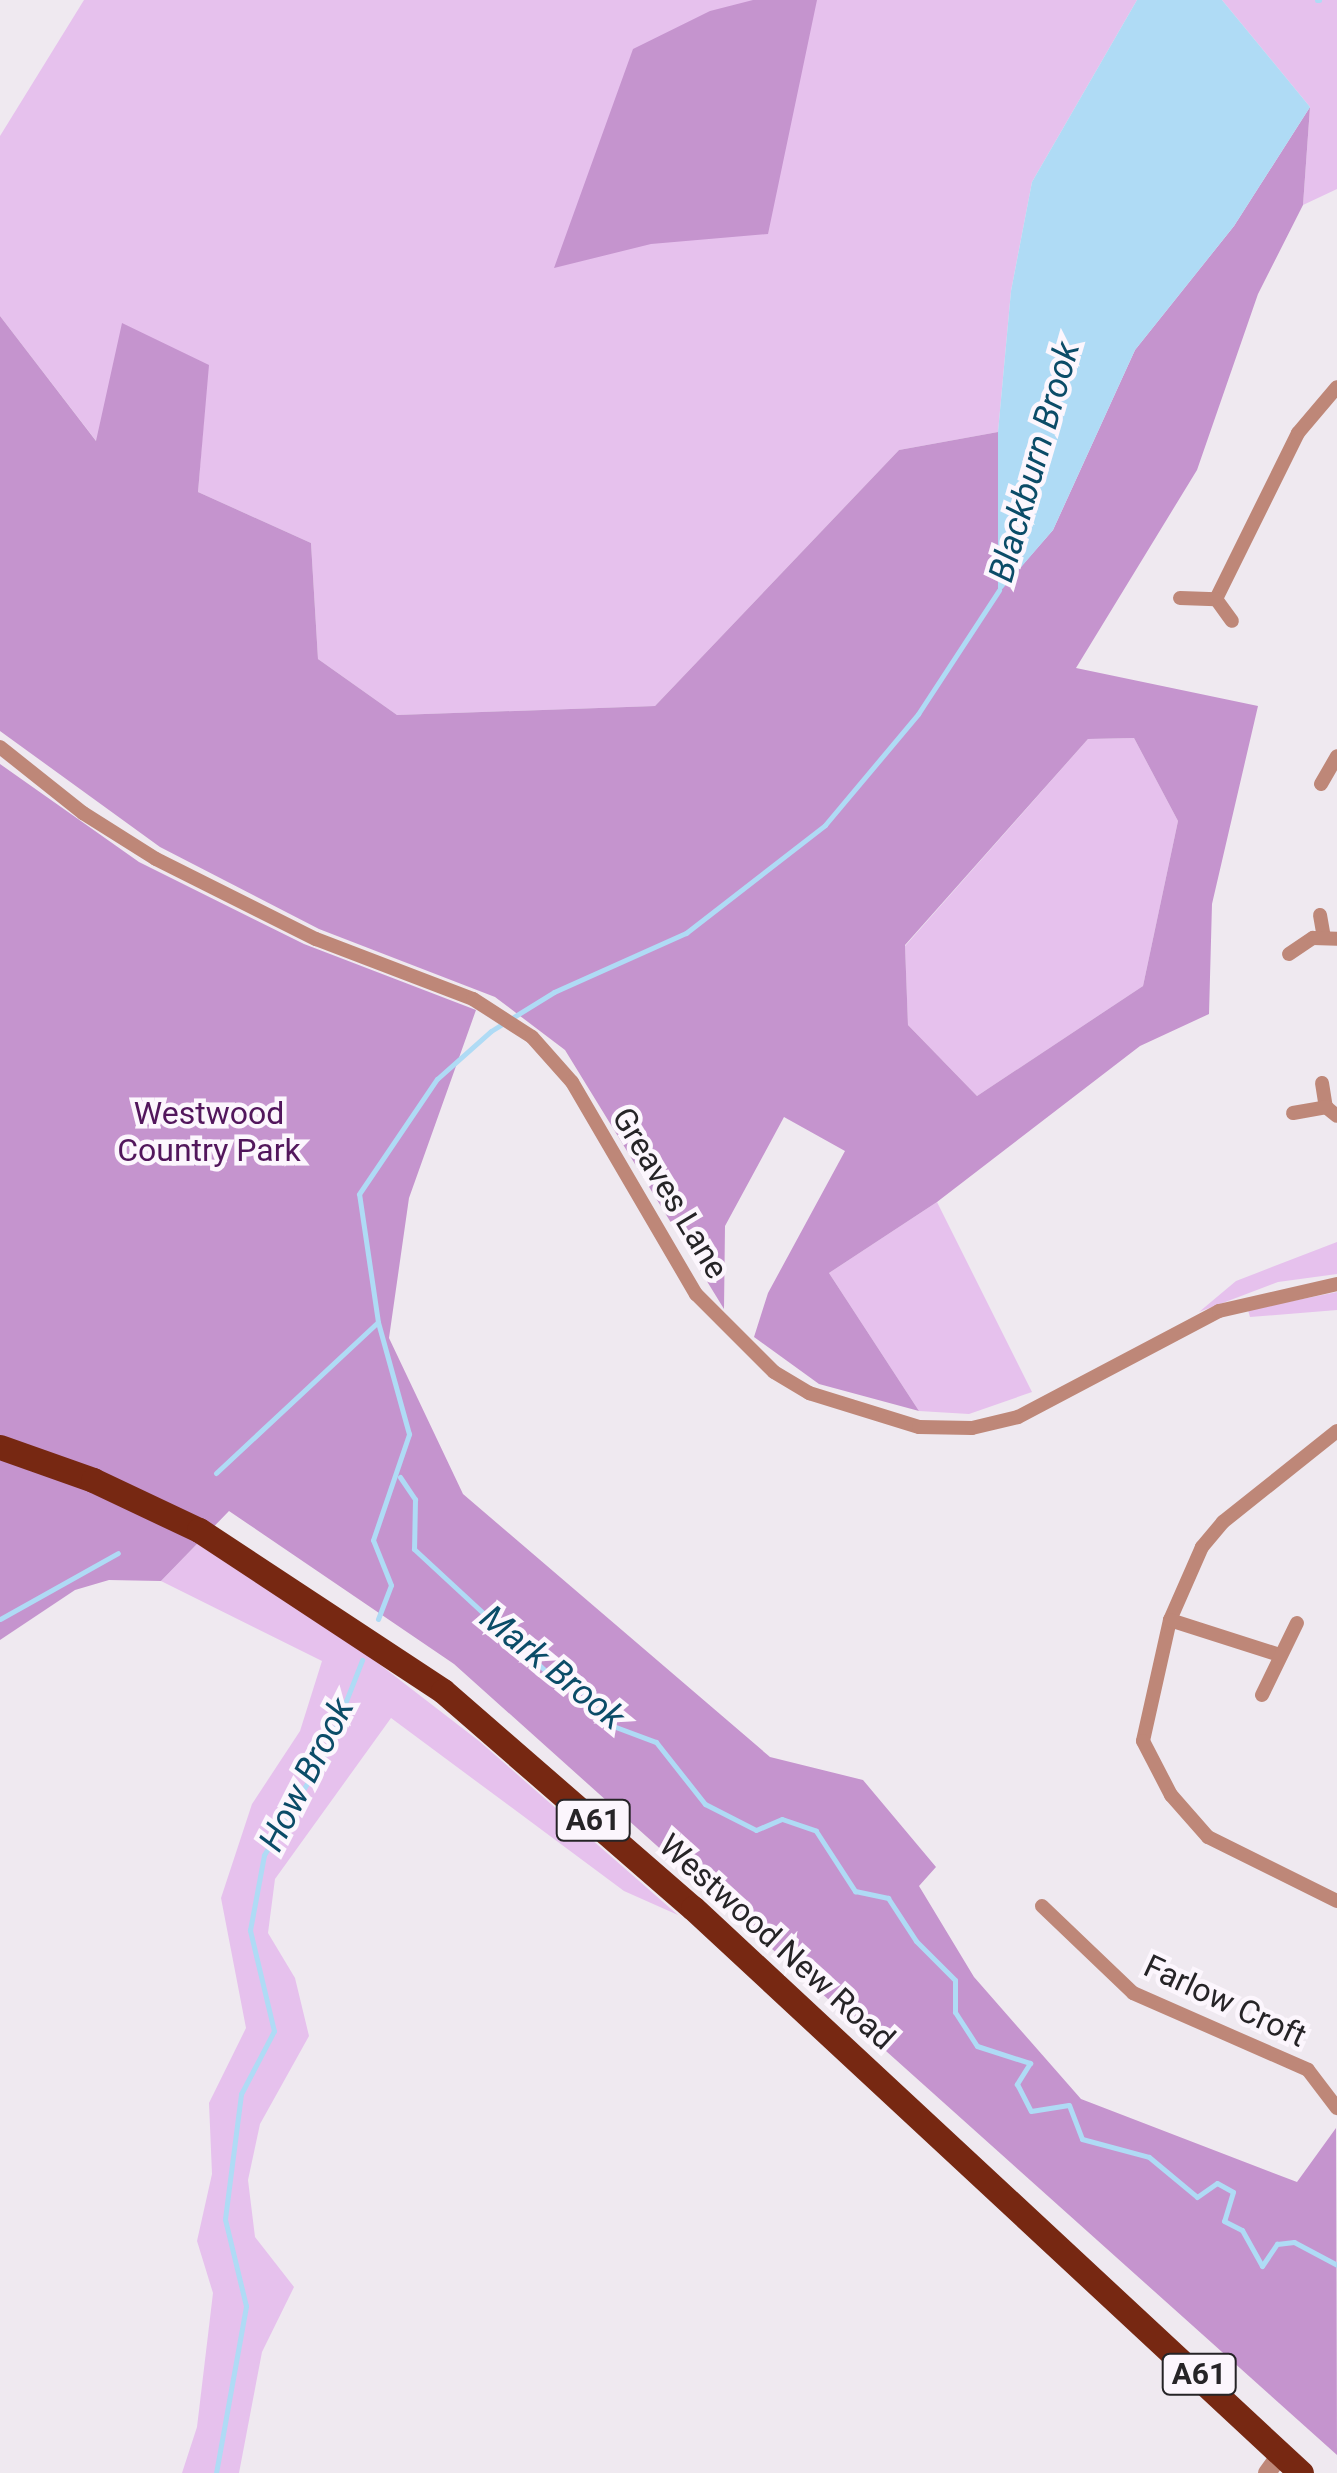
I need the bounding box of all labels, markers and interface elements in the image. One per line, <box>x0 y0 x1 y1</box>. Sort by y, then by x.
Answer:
water label: Blackburn Brook <box>981 337 1089 587</box>
park label: Westwood Country Park <box>117 1095 301 1170</box>
street label: Greaves Lane <box>604 1101 736 1285</box>
water label: Mark Brook <box>471 1597 633 1739</box>
water label: How Brook <box>251 1692 363 1858</box>
road number: A61 <box>556 1795 630 1845</box>
street label: Westwood New Road <box>651 1826 903 2058</box>
street label: Farlow Croft <box>1138 1947 1312 2055</box>
road number: A61 <box>1162 2349 1236 2399</box>

